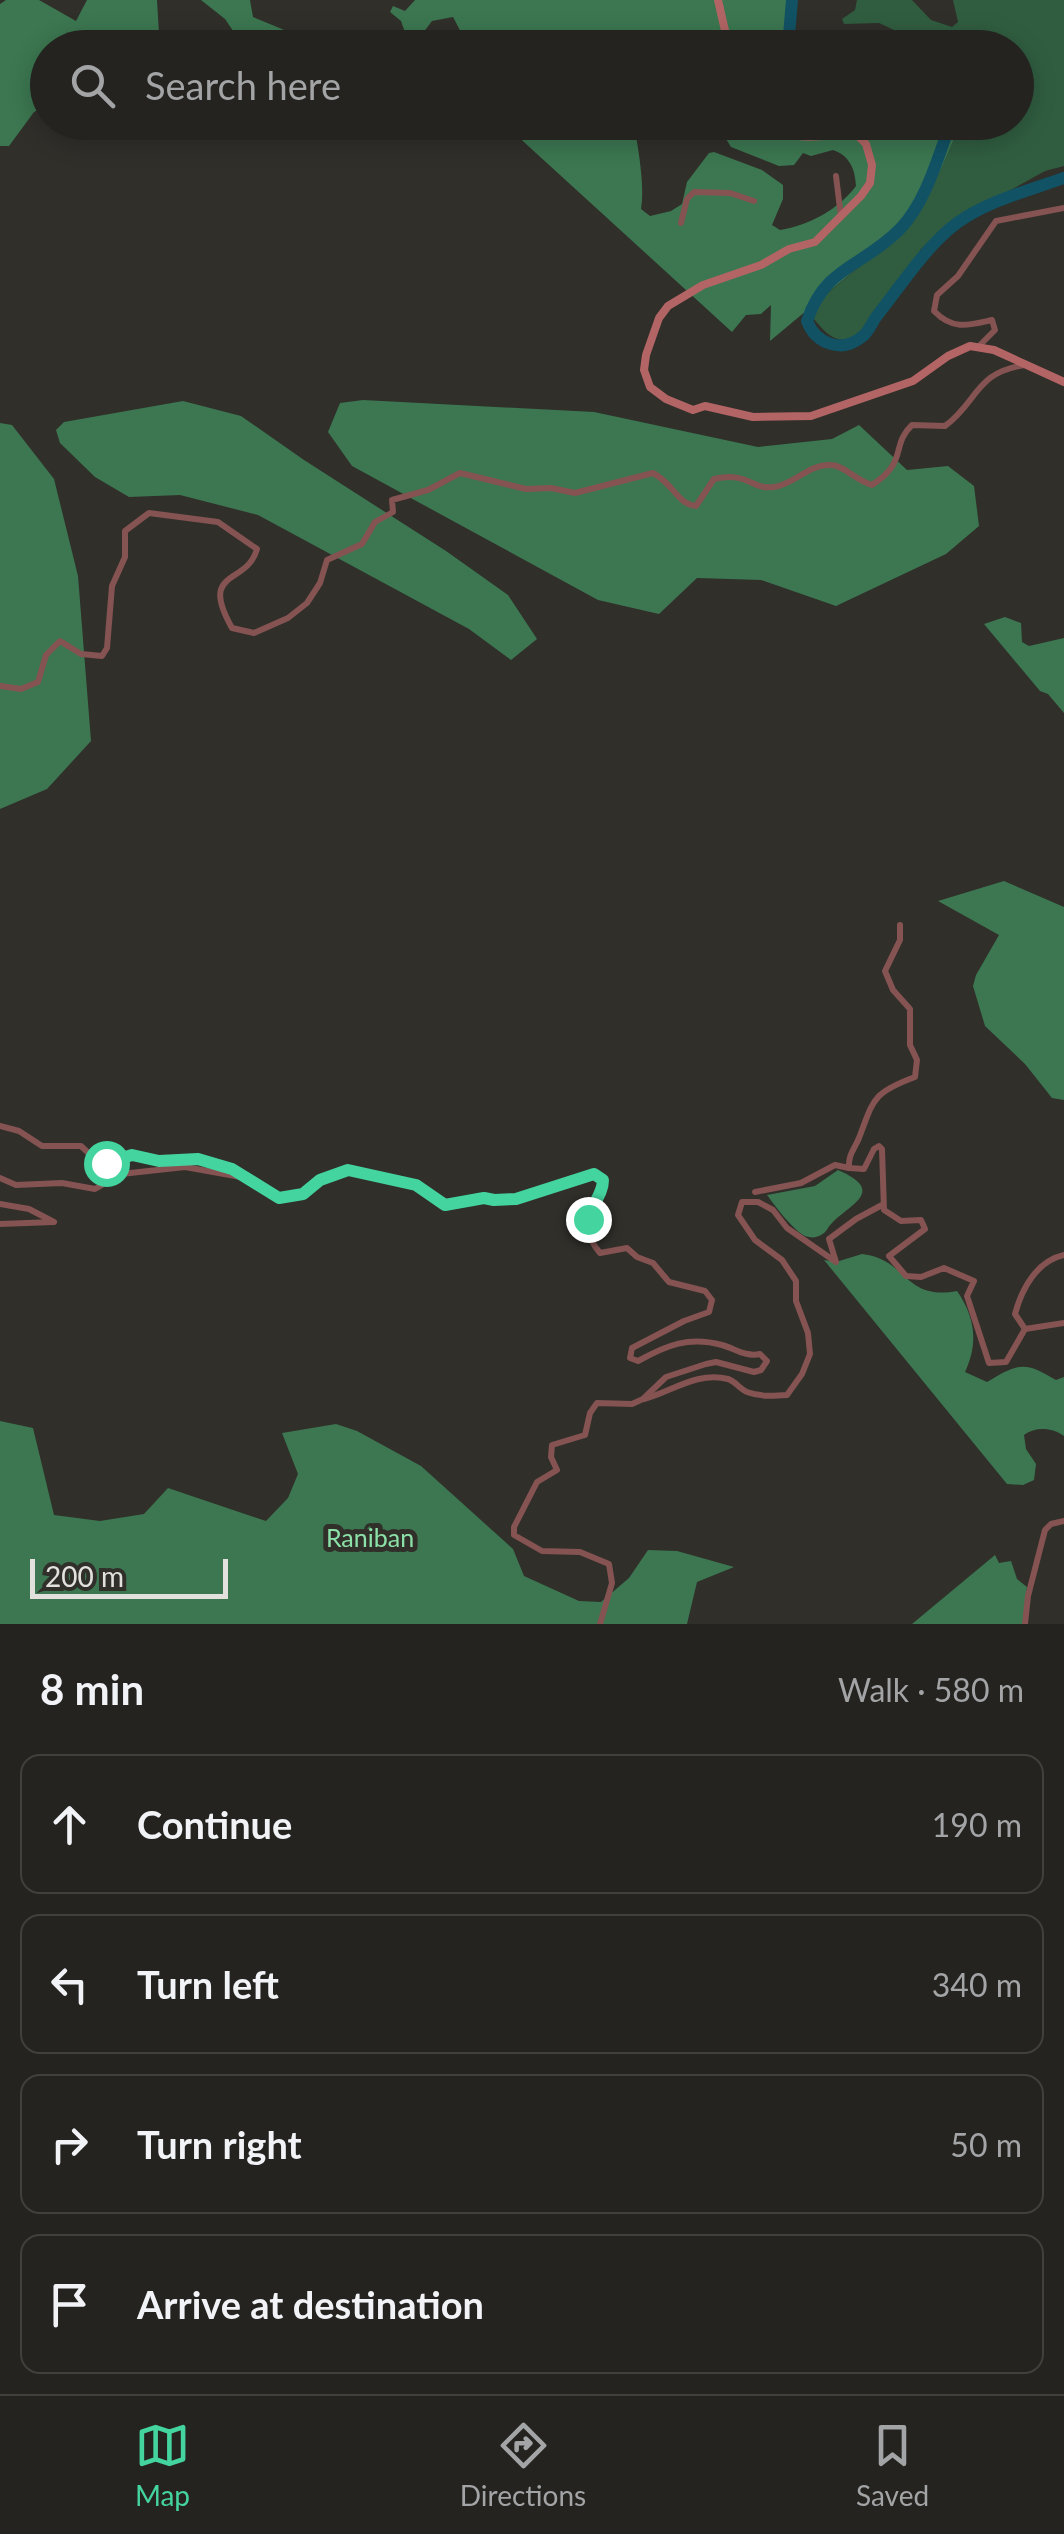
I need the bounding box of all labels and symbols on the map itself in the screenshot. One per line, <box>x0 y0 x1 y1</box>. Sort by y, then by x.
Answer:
route start <box>84 1141 130 1187</box>
route end <box>566 1197 612 1243</box>
park label: Raniban <box>326 1522 414 1552</box>
scale bar <box>30 1554 228 1598</box>

